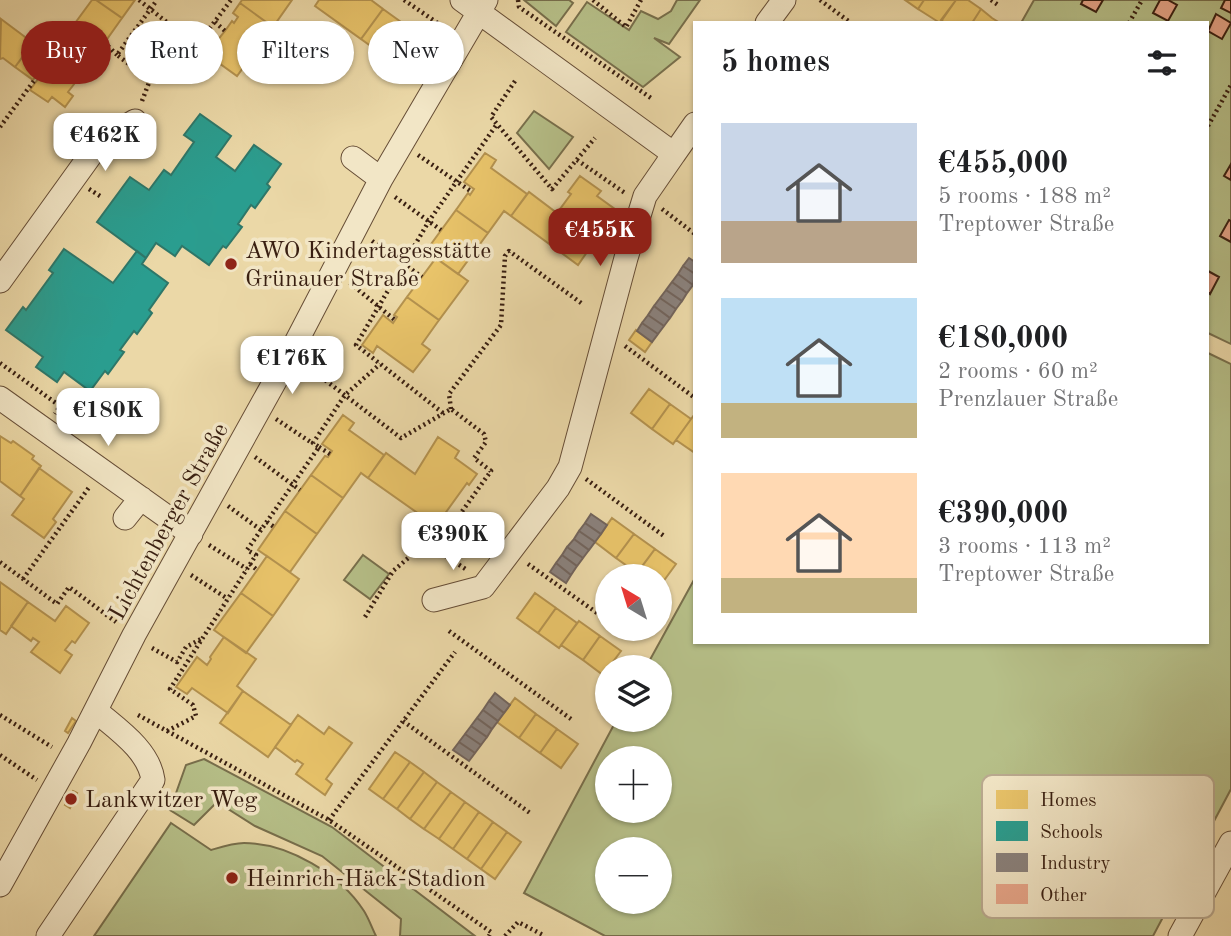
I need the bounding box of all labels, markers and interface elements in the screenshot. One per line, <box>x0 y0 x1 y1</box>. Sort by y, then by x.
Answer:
chip: Buy <box>21 21 111 84</box>
chip: Rent <box>125 21 223 84</box>
chip: Filters <box>237 21 354 84</box>
chip: New <box>368 21 464 84</box>
icon: filters <box>1143 44 1181 82</box>
text: 5 homes <box>721 48 830 78</box>
pin: €462K <box>56 114 154 173</box>
text: €462K <box>69 124 141 147</box>
text: €455,000 <box>938 149 1068 179</box>
icon: home <box>777 151 861 235</box>
text: 5 rooms · 188 m² <box>938 185 1111 208</box>
pin: €455K <box>551 208 649 268</box>
text: Treptower Straße <box>938 213 1114 236</box>
text: €455K <box>564 219 636 242</box>
place label: AWO Kindertagesstätte Grünauer Straße <box>245 240 491 292</box>
marker: AWO Kindertagesstätte Grünauer Straße <box>223 256 239 272</box>
text: €180,000 <box>938 324 1068 354</box>
icon: home <box>777 326 861 410</box>
pin: €176K <box>243 336 341 396</box>
text: €176K <box>256 347 328 370</box>
text: 2 rooms · 60 m² <box>938 360 1098 383</box>
pin: €180K <box>59 388 157 448</box>
text: Prenzlauer Straße <box>938 388 1118 411</box>
text: €180K <box>72 399 144 422</box>
street label: Lichtenberger Straße <box>106 420 234 624</box>
text: €390,000 <box>938 499 1068 529</box>
icon: home <box>777 501 861 585</box>
pin: €390K <box>404 512 502 572</box>
text: €390K <box>417 523 489 546</box>
text: 3 rooms · 113 m² <box>938 535 1111 558</box>
text: Treptower Straße <box>938 563 1114 586</box>
north arrow <box>595 564 672 640</box>
map controls <box>595 564 672 914</box>
button: layers <box>595 655 672 732</box>
button: + <box>595 746 672 823</box>
legend <box>982 775 1214 918</box>
place label: Lankwitzer Weg <box>85 789 257 813</box>
marker: Lankwitzer Weg <box>63 791 79 807</box>
text: Homes <box>1040 792 1096 811</box>
text: Schools <box>1040 824 1103 843</box>
button: − <box>595 837 672 914</box>
text: Industry <box>1040 855 1111 874</box>
place label: Heinrich-Häck-Stadion <box>246 868 486 892</box>
marker: Heinrich-Häck-Stadion <box>224 870 240 886</box>
text: Other <box>1040 887 1087 906</box>

